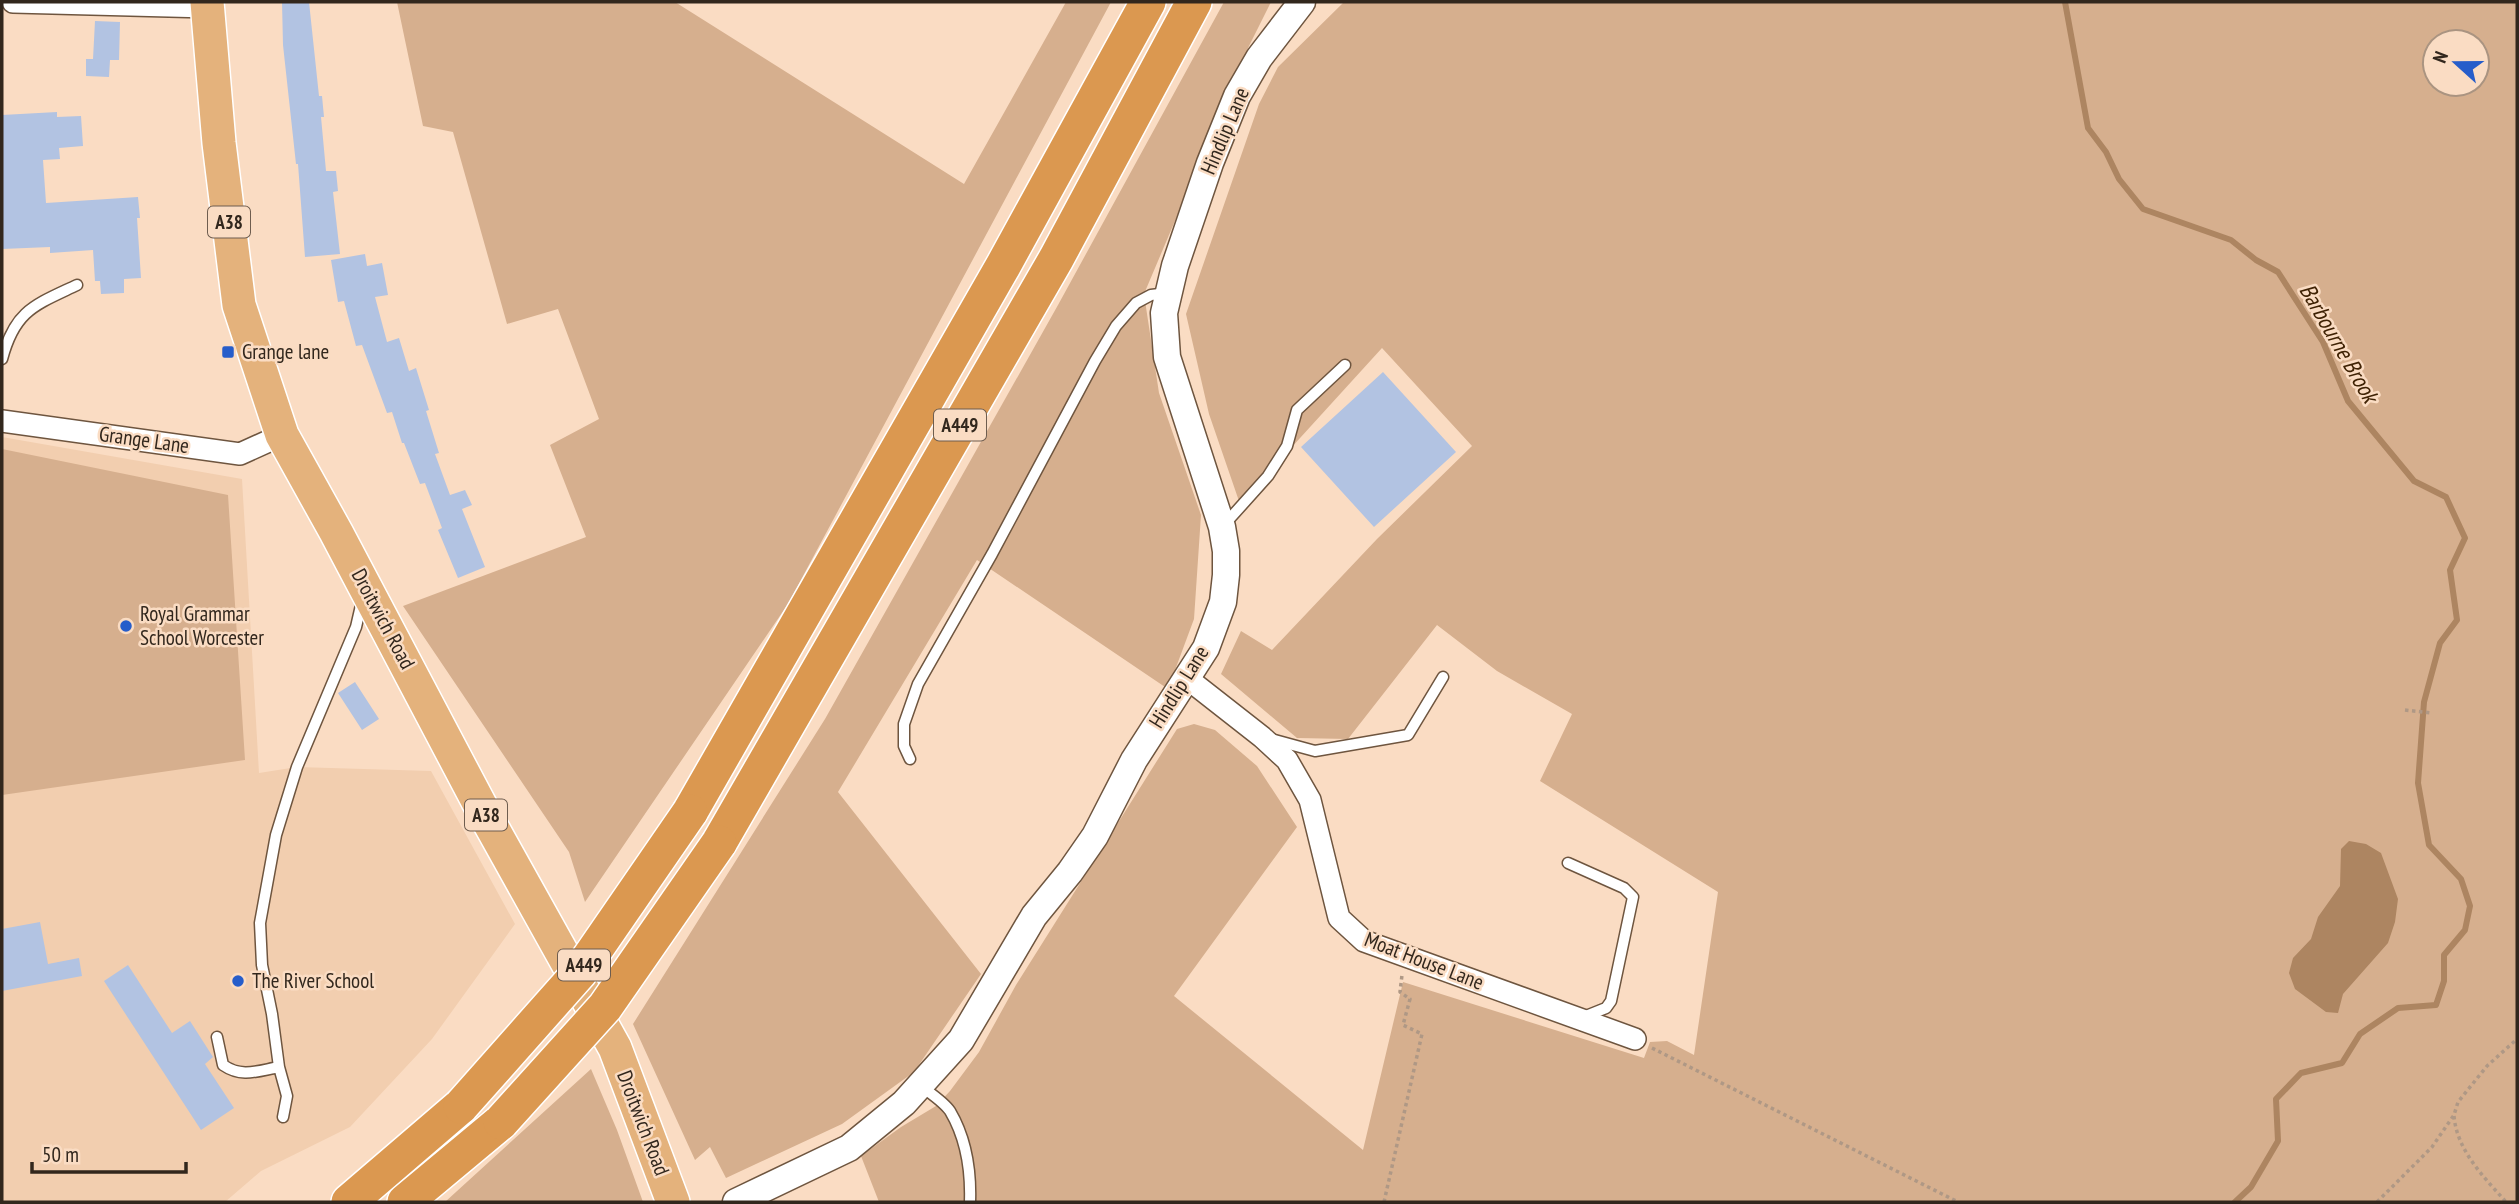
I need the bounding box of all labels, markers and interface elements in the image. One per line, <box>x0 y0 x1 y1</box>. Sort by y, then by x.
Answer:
north arrow <box>2421 28 2491 98</box>
text: N <box>2427 48 2453 66</box>
street label: Hindlip Lane <box>1194 83 1255 178</box>
road number: A38 <box>208 206 250 238</box>
water label: Barbourne Brook <box>2294 278 2387 410</box>
place label: Grange lane <box>242 338 329 365</box>
marker: Grange lane <box>220 344 236 360</box>
road number: A449 <box>934 410 986 440</box>
street label: Grange Lane <box>97 420 191 459</box>
street label: Droitwich Road <box>346 564 421 674</box>
place label: Royal Grammar School Worcester <box>140 600 264 651</box>
marker: Royal Grammar School Worcester <box>118 618 134 634</box>
street label: Hindlip Lane <box>1143 641 1214 733</box>
road number: A38 <box>465 800 507 830</box>
street label: Moat House Lane <box>1361 925 1488 996</box>
road number: A449 <box>558 950 610 981</box>
place label: The River School <box>252 967 374 994</box>
marker: The River School <box>230 973 246 989</box>
street label: Droitwich Road <box>611 1067 676 1179</box>
scale bar <box>32 1130 186 1174</box>
text: 50 m <box>42 1141 79 1168</box>

